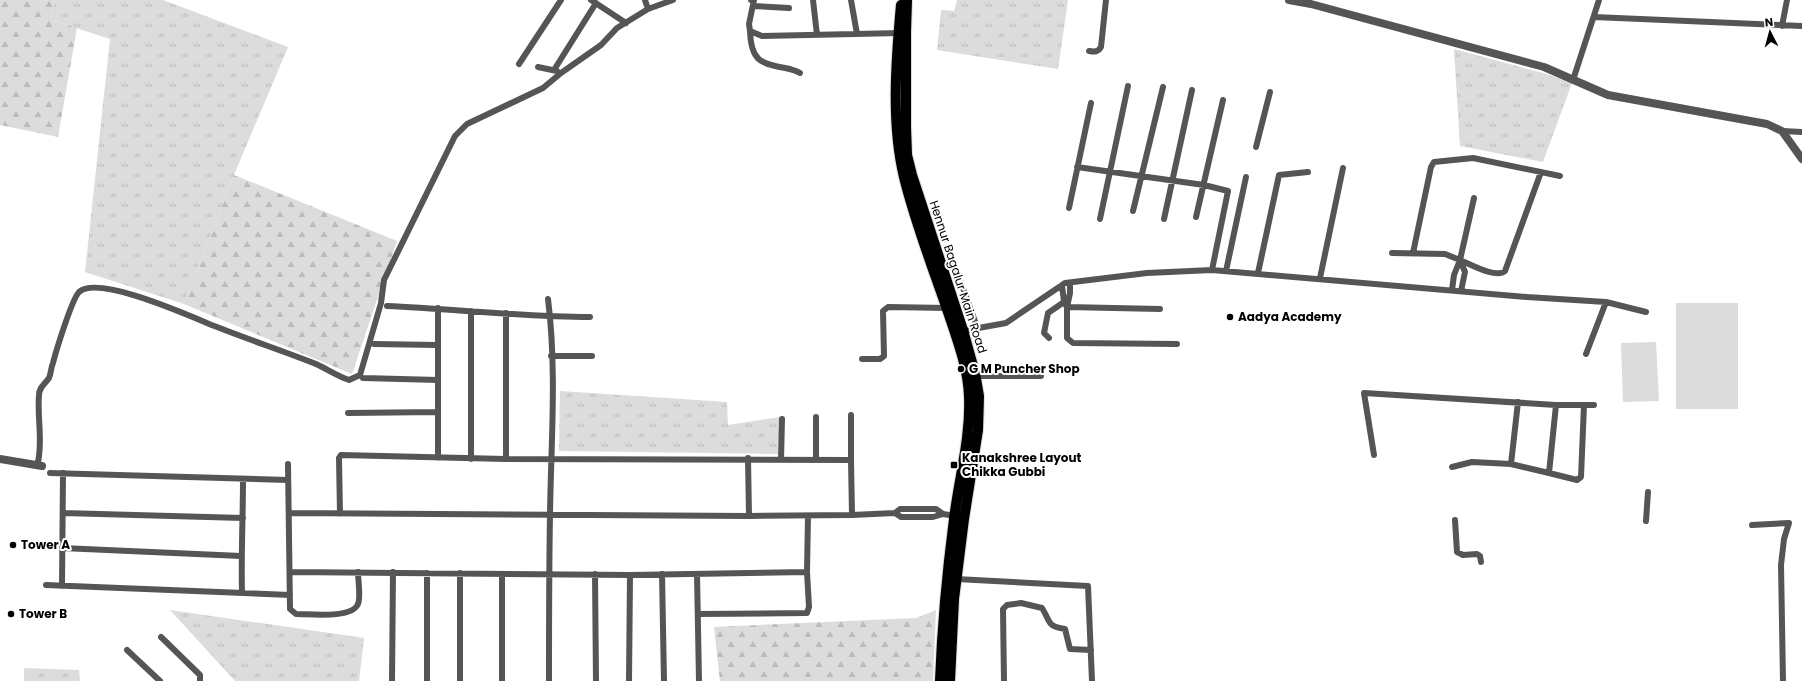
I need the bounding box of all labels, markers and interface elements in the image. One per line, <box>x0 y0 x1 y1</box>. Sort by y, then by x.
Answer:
north arrow <box>1750 12 1790 52</box>
text: N <box>1764 14 1774 30</box>
street label: Hennur Bagalur Main Road <box>926 198 991 356</box>
place label: Aadya Academy <box>1238 308 1342 325</box>
marker: Aadya Academy <box>1225 312 1235 322</box>
place label: G M Puncher Shop <box>969 360 1080 377</box>
marker: G M Puncher Shop <box>956 364 966 374</box>
place label: Kanakshree Layout Chikka Gubbi <box>962 449 1082 480</box>
marker: Kanakshree Layout Chikka Gubbi <box>949 460 959 470</box>
place label: Tower A <box>21 536 70 553</box>
marker: Tower A <box>8 540 18 550</box>
place label: Tower B <box>19 605 67 622</box>
marker: Tower B <box>6 609 16 619</box>

